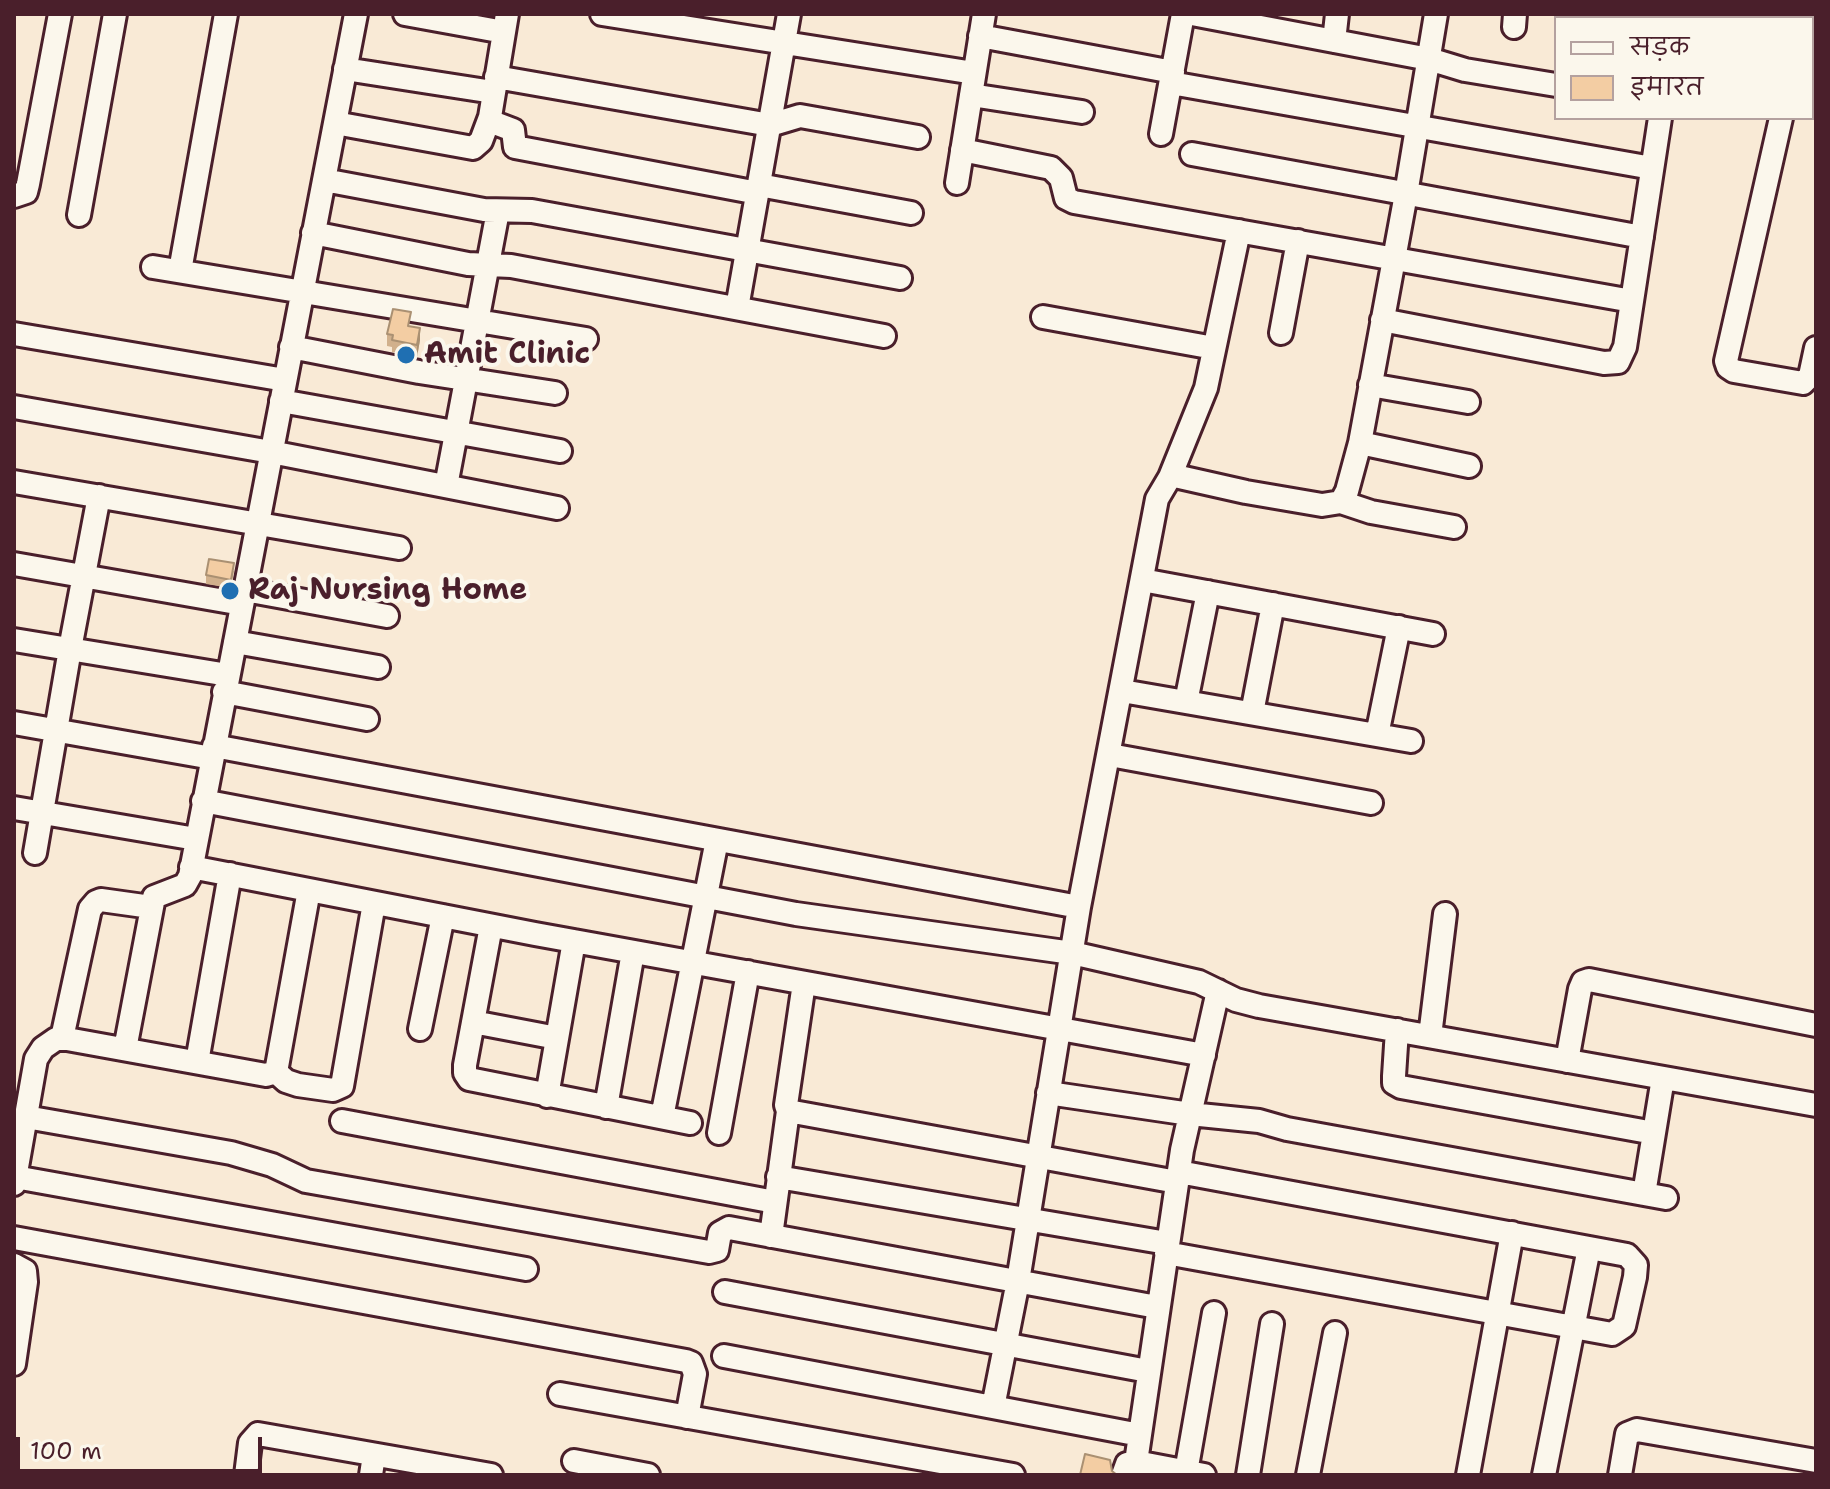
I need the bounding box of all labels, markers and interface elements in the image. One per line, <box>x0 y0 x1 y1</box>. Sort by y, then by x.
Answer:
legend <box>1554 16 1814 120</box>
text: सड़क <box>1630 31 1689 63</box>
text: इमारत <box>1630 71 1703 103</box>
place label: Amit Clinic <box>424 337 590 373</box>
marker: Amit Clinic <box>395 344 417 366</box>
place label: Raj Nursing Home <box>248 573 527 609</box>
marker: Raj Nursing Home <box>219 580 241 602</box>
scale bar <box>20 1421 266 1471</box>
text: 100 m <box>30 1435 102 1467</box>

